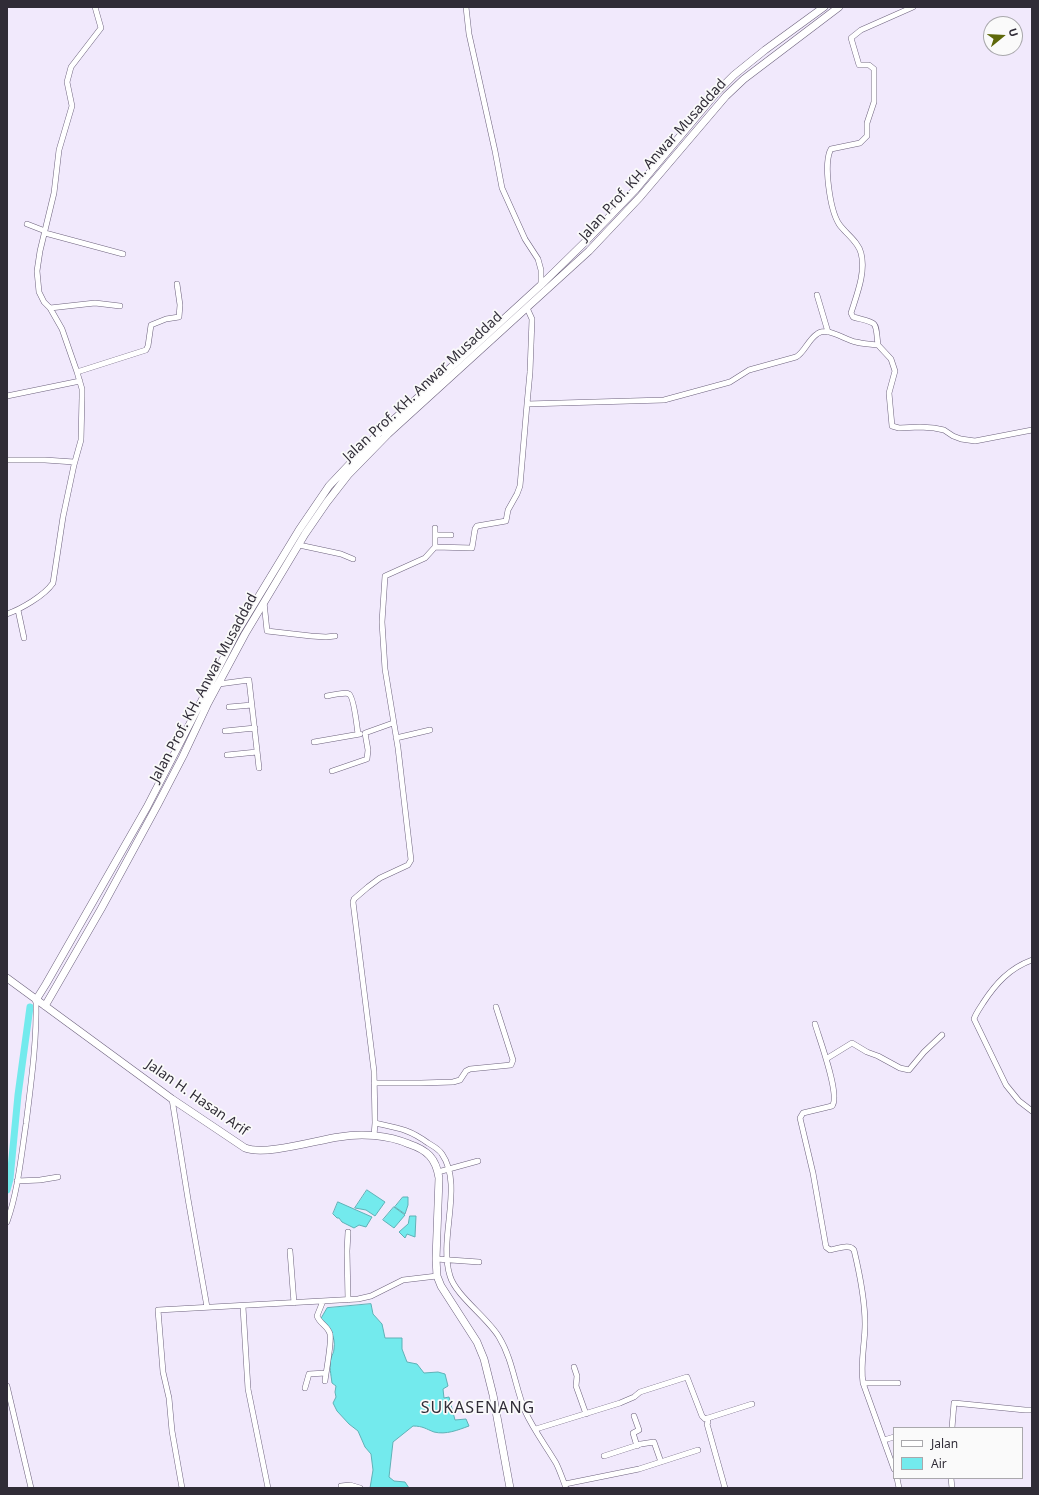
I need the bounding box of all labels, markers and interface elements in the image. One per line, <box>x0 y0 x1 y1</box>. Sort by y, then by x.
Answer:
north arrow <box>983 16 1023 56</box>
text: U <box>1006 26 1022 39</box>
street label: Jalan Prof. KH. Anwar Musaddad <box>576 76 730 244</box>
street label: Jalan Prof. KH. Anwar Musaddad <box>340 309 506 465</box>
street label: Jalan Prof. KH. Anwar Musaddad <box>147 591 261 785</box>
street label: Jalan H. Hasan Arif <box>142 1056 252 1140</box>
district label: SUKASENANG <box>421 1398 535 1418</box>
legend <box>893 1427 1023 1479</box>
text: Jalan <box>931 1435 958 1452</box>
text: Air <box>931 1455 947 1472</box>

